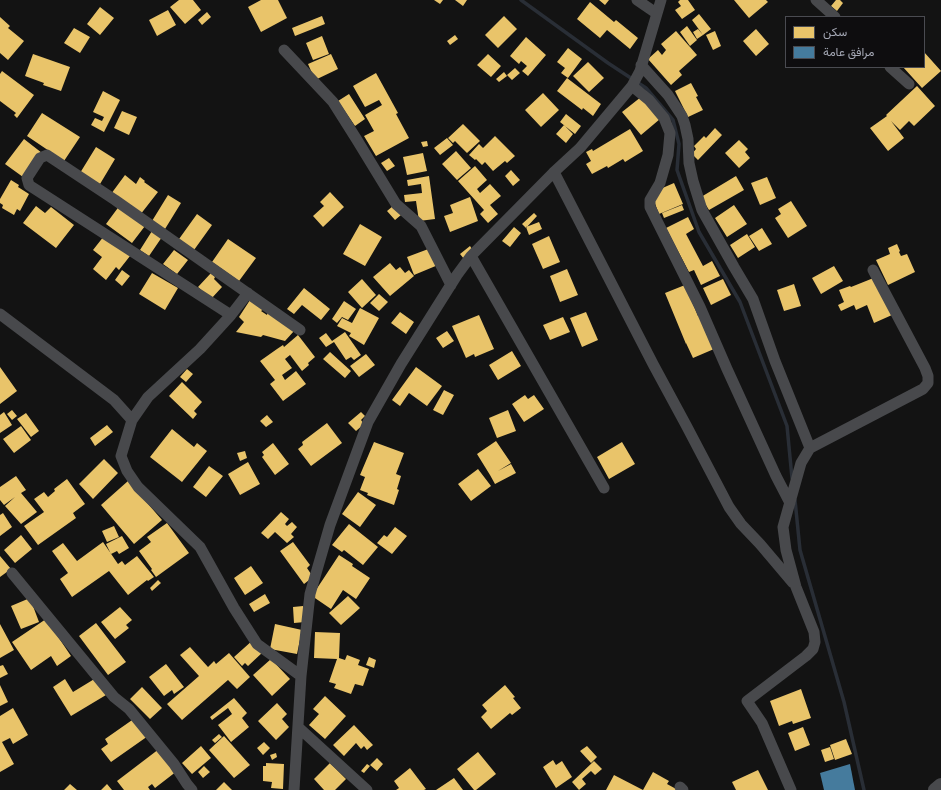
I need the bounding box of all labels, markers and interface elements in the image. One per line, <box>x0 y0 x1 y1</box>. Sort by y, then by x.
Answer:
legend <box>785 16 925 68</box>
text: سكن <box>823 22 847 41</box>
text: مرافق عامة <box>823 42 874 61</box>

